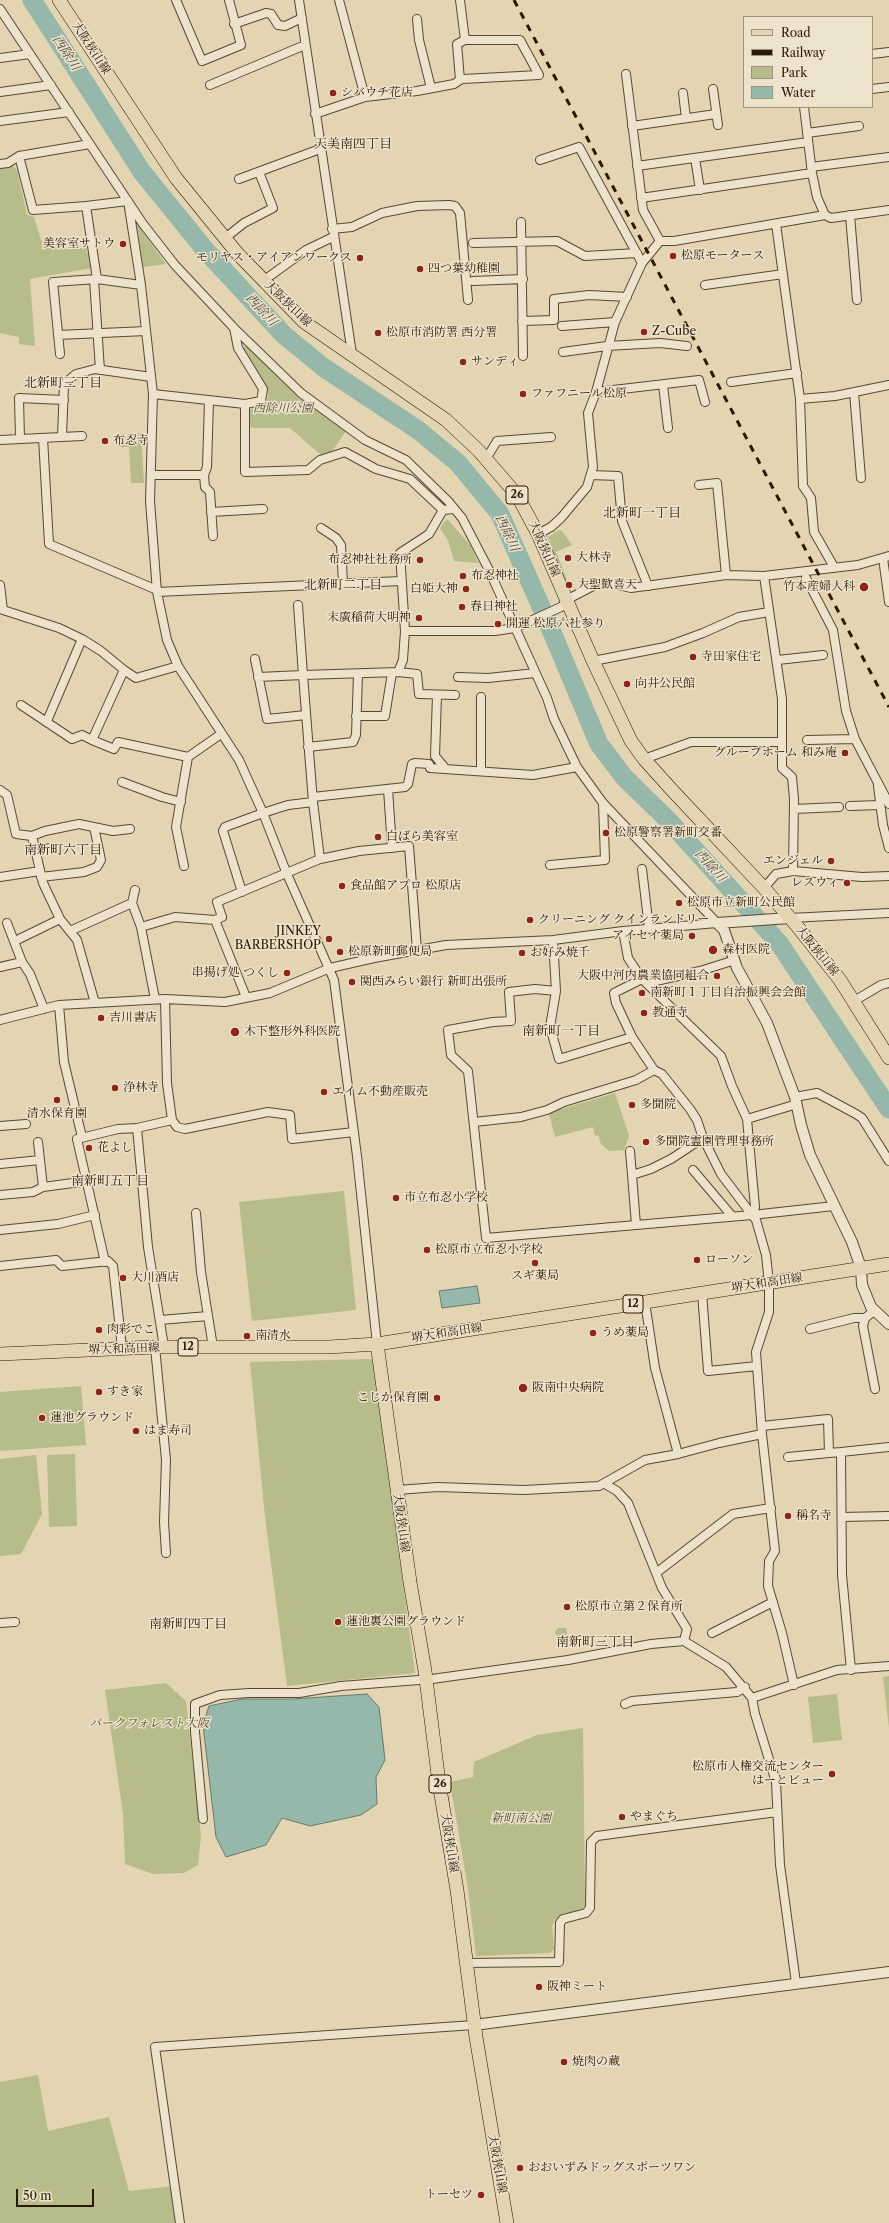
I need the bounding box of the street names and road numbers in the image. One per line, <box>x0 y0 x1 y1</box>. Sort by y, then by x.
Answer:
street label: 大阪狭山線 <box>69 19 113 77</box>
street label: 大阪狭山線 <box>261 278 315 330</box>
road number: 26 <box>506 486 528 504</box>
street label: 大阪狭山線 <box>525 519 563 579</box>
street label: 大阪狭山線 <box>793 923 841 979</box>
street label: 堺大和高田線 <box>730 1270 804 1296</box>
road number: 12 <box>623 1295 643 1313</box>
street label: 堺大和高田線 <box>410 1320 484 1346</box>
road number: 12 <box>178 1338 198 1356</box>
street label: 堺大和高田線 <box>88 1341 160 1357</box>
street label: 大阪狭山線 <box>390 1492 412 1554</box>
road number: 26 <box>429 1775 451 1793</box>
street label: 大阪狭山線 <box>437 1812 461 1874</box>
street label: 大阪狭山線 <box>485 2133 509 2195</box>

